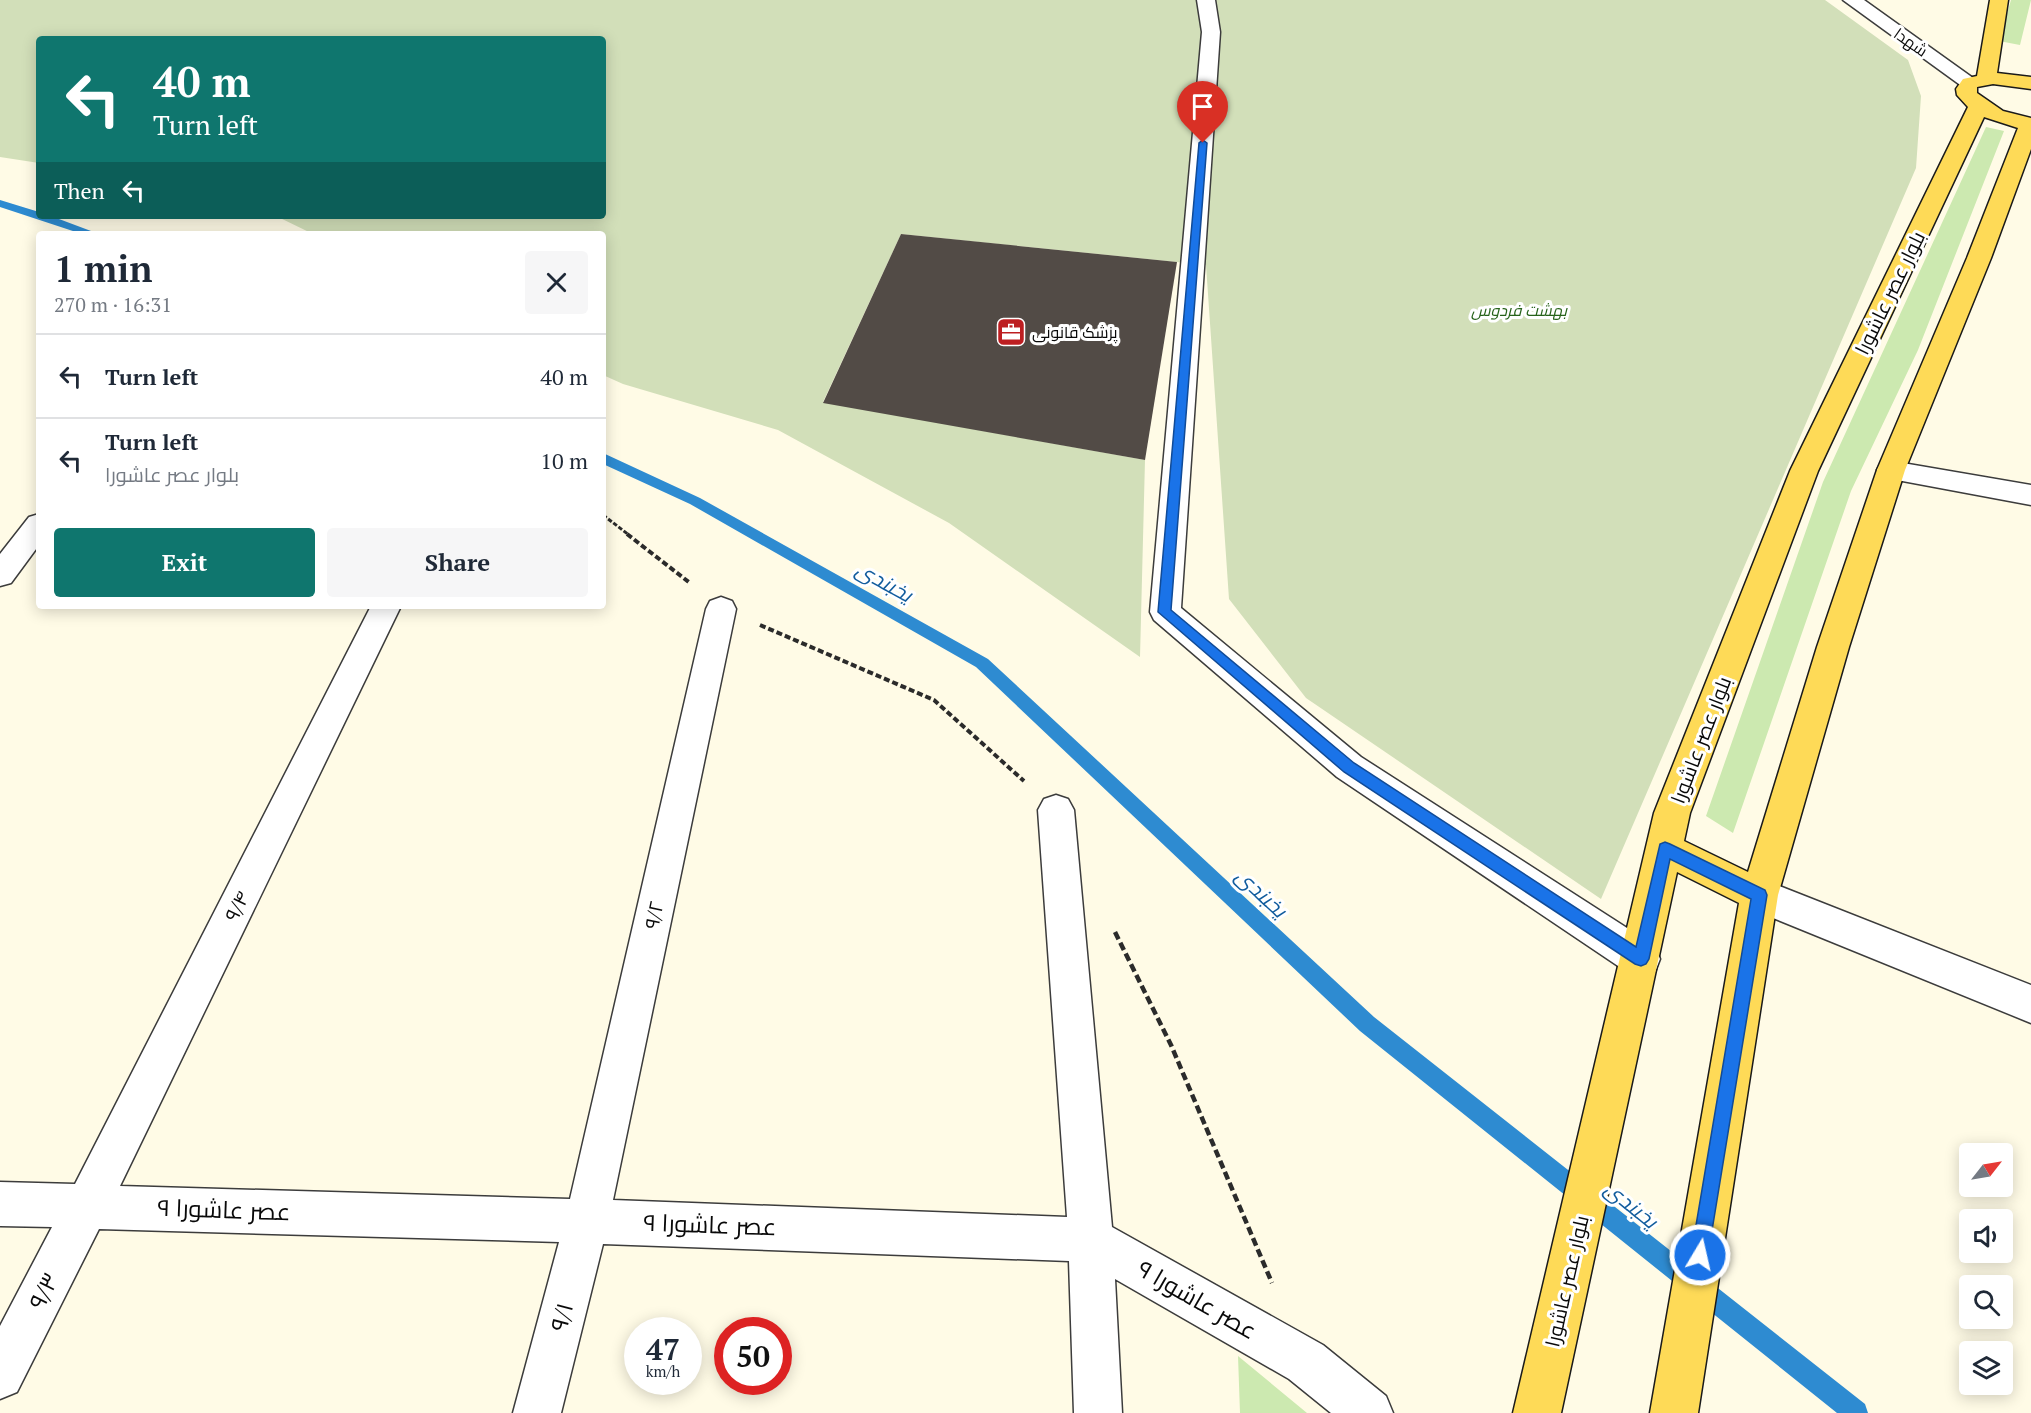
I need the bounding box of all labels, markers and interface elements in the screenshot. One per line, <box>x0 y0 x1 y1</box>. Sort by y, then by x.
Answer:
street label: شهدا <box>1890 22 1932 62</box>
text: 40 m <box>153 53 251 109</box>
icon: left <box>54 60 132 138</box>
pin <box>1177 81 1228 143</box>
icon: arrive <box>1186 90 1219 123</box>
text: Turn left <box>153 107 258 143</box>
icon: left <box>117 174 150 207</box>
text: Then <box>54 176 105 205</box>
street label: بلوار عصر عاشورا <box>1848 227 1931 359</box>
text: 1 min <box>54 245 152 292</box>
button: close <box>525 251 588 314</box>
text: 270 m · 16:31 <box>54 291 172 318</box>
park label: بهشت فردوس <box>1471 299 1568 321</box>
office icon: پزشک قانونی <box>995 316 1027 348</box>
place label: پزشک قانونی <box>1032 321 1118 344</box>
icon: left <box>54 360 87 393</box>
text: Turn left <box>105 362 198 391</box>
text: 40 m <box>540 362 588 391</box>
text: Turn left <box>105 427 198 456</box>
icon: left <box>54 444 87 477</box>
text: 10 m <box>540 446 588 475</box>
text: بلوار عصر عاشورا <box>105 461 239 488</box>
button: Exit <box>54 528 315 597</box>
button: Share <box>327 528 588 597</box>
water label: یخبندی <box>851 554 919 609</box>
street label: بلوار عصر عاشورا <box>1664 672 1737 807</box>
water label: یخبندی <box>1230 861 1294 924</box>
street label: ۹/۴ <box>218 886 255 925</box>
street label: ۹/۲ <box>637 898 670 931</box>
north arrow <box>1959 1143 2013 1197</box>
map controls <box>1959 1143 2013 1395</box>
water label: یخبندی <box>1599 1174 1665 1235</box>
street label: عصر عاشورا ۹ <box>157 1191 291 1227</box>
street label: عصر عاشورا ۹ <box>643 1206 777 1242</box>
button: sound <box>1959 1209 2013 1263</box>
street label: بلوار عصر عاشورا <box>1538 1213 1595 1349</box>
position arrow <box>1668 1223 1732 1287</box>
street label: عصر عاشورا ۹ <box>1132 1252 1263 1346</box>
street label: ۹/۳ <box>20 1267 66 1314</box>
button: search <box>1959 1275 2013 1329</box>
street label: ۹/۱ <box>542 1299 580 1334</box>
speed limit sign: 50 <box>714 1317 792 1395</box>
text: 47 <box>646 1329 680 1369</box>
button: layers <box>1959 1341 2013 1395</box>
text: km/h <box>646 1361 680 1381</box>

